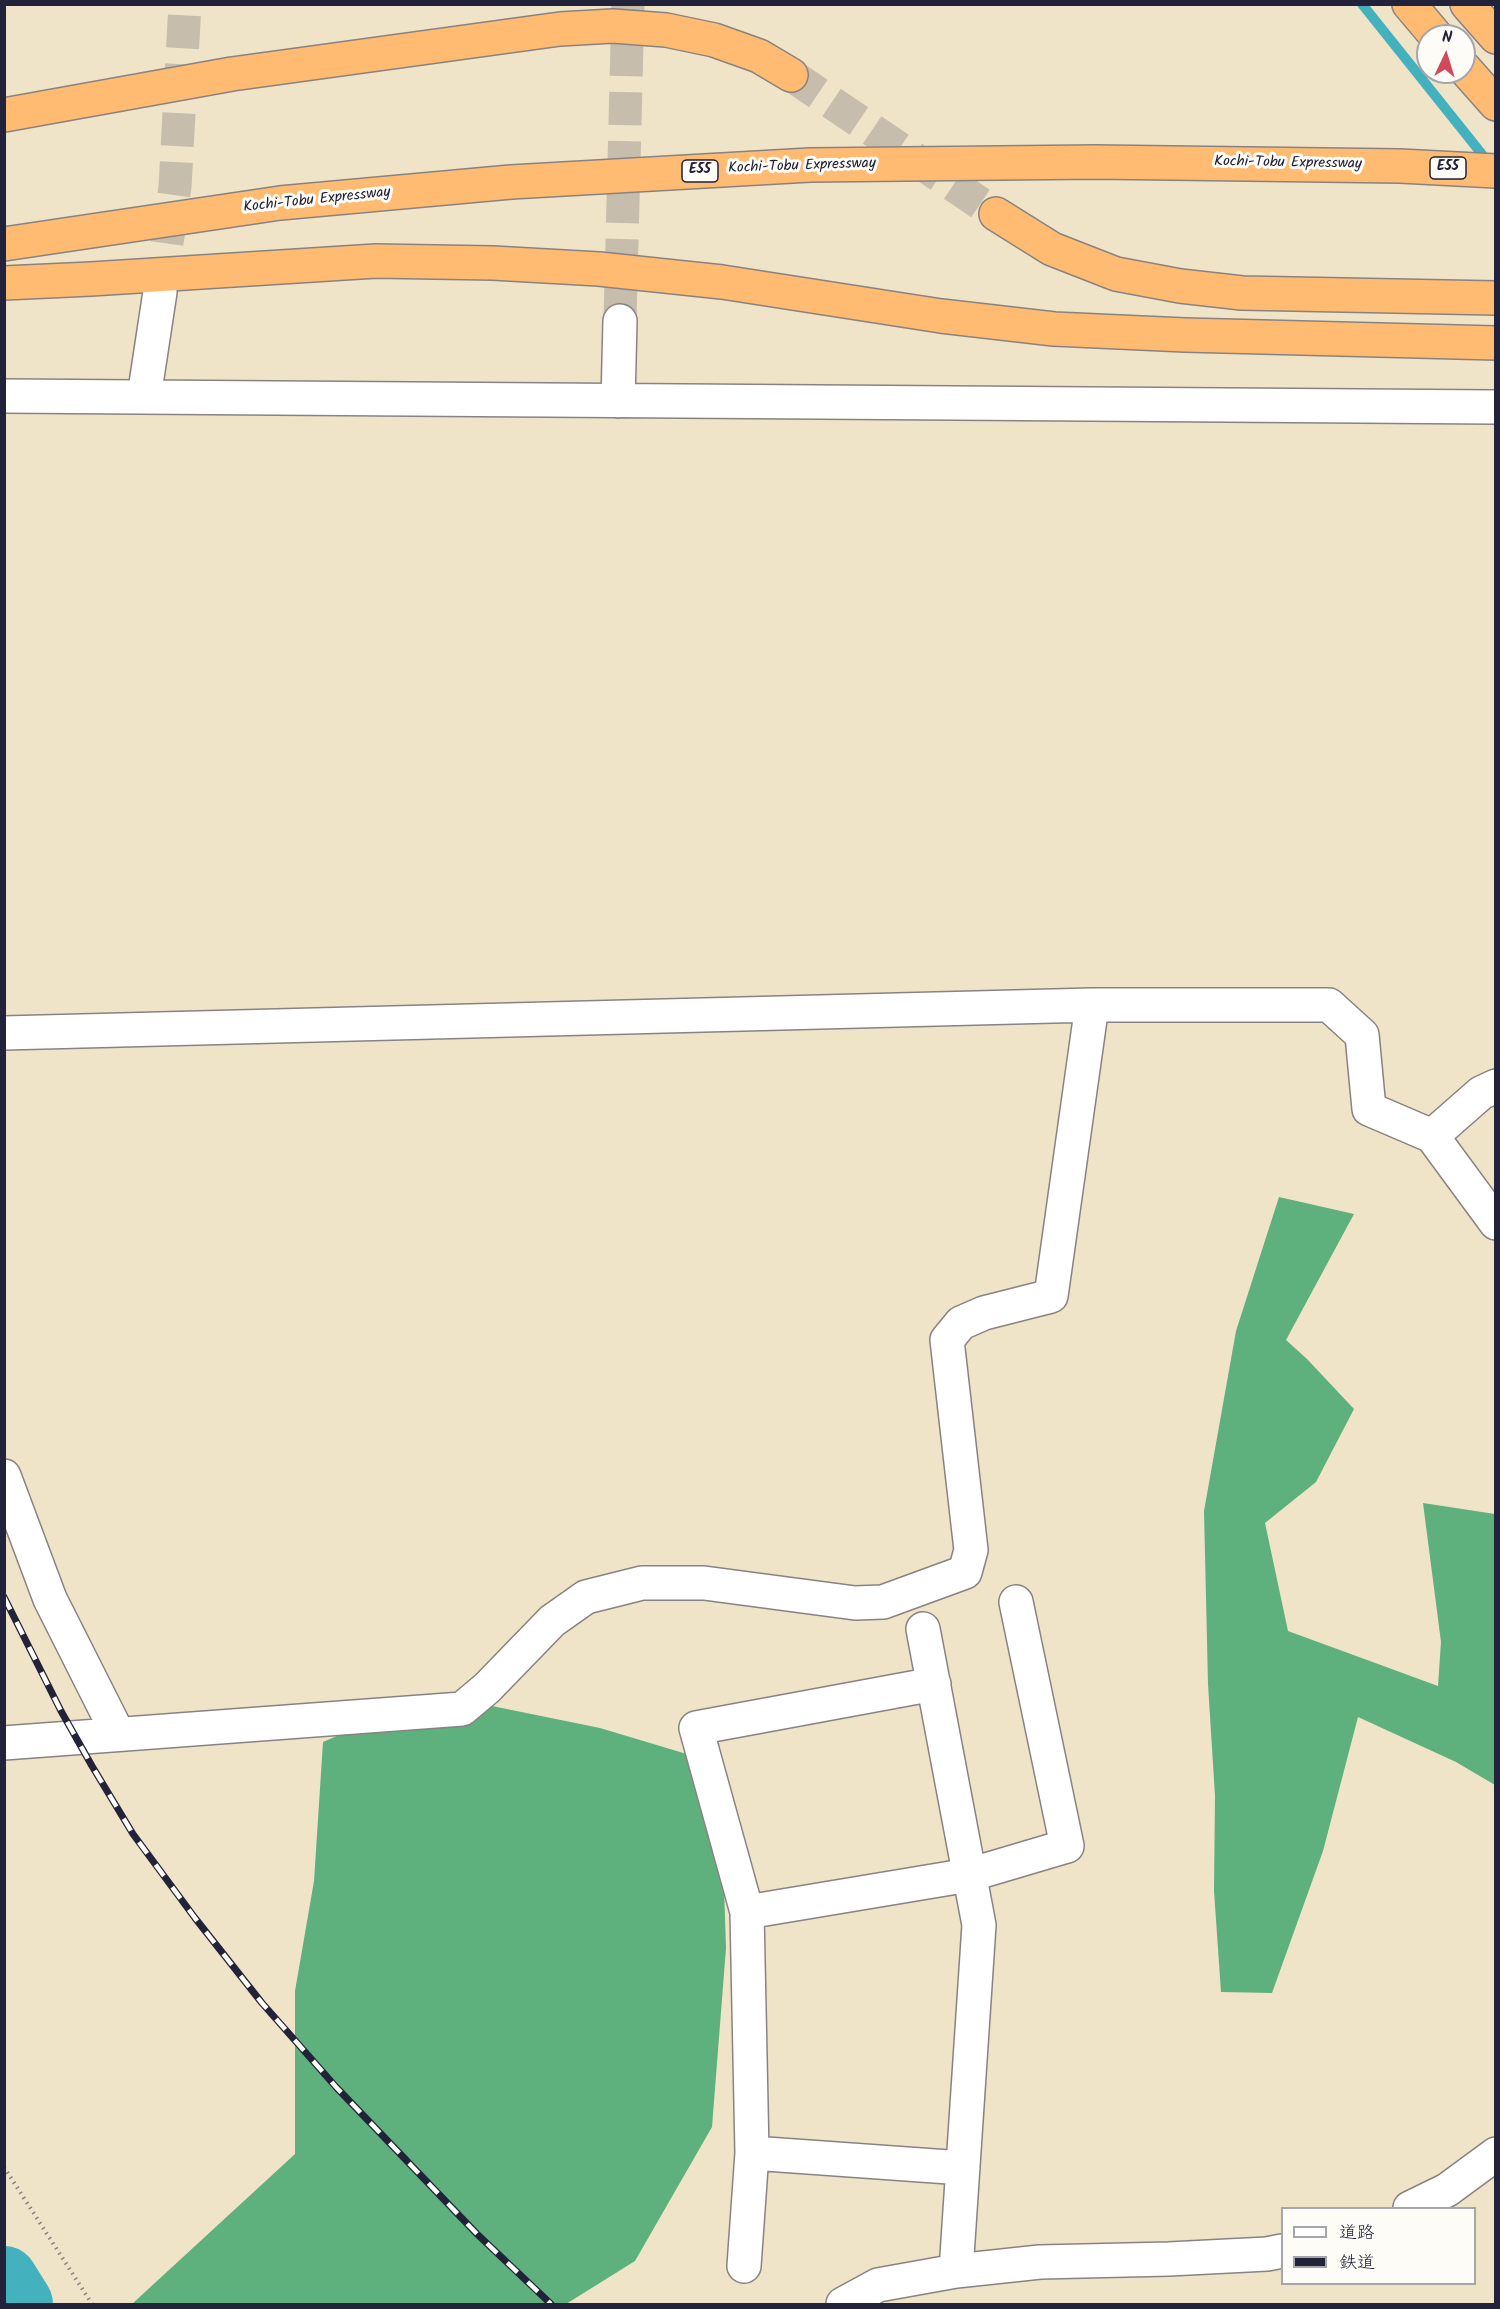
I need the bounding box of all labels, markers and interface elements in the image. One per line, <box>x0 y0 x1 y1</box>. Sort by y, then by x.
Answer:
north arrow <box>1416 24 1476 84</box>
text: N <box>1441 25 1453 50</box>
street label: Kochi-Tobu Expressway <box>1214 154 1362 174</box>
street label: Kochi-Tobu Expressway <box>728 155 876 179</box>
road number: E55 <box>1430 157 1466 179</box>
road number: E55 <box>682 160 718 182</box>
street label: Kochi-Tobu Expressway <box>243 184 391 218</box>
legend <box>1281 2207 1476 2285</box>
text: 道路 <box>1339 2219 1375 2248</box>
text: 鉄道 <box>1339 2249 1375 2278</box>

